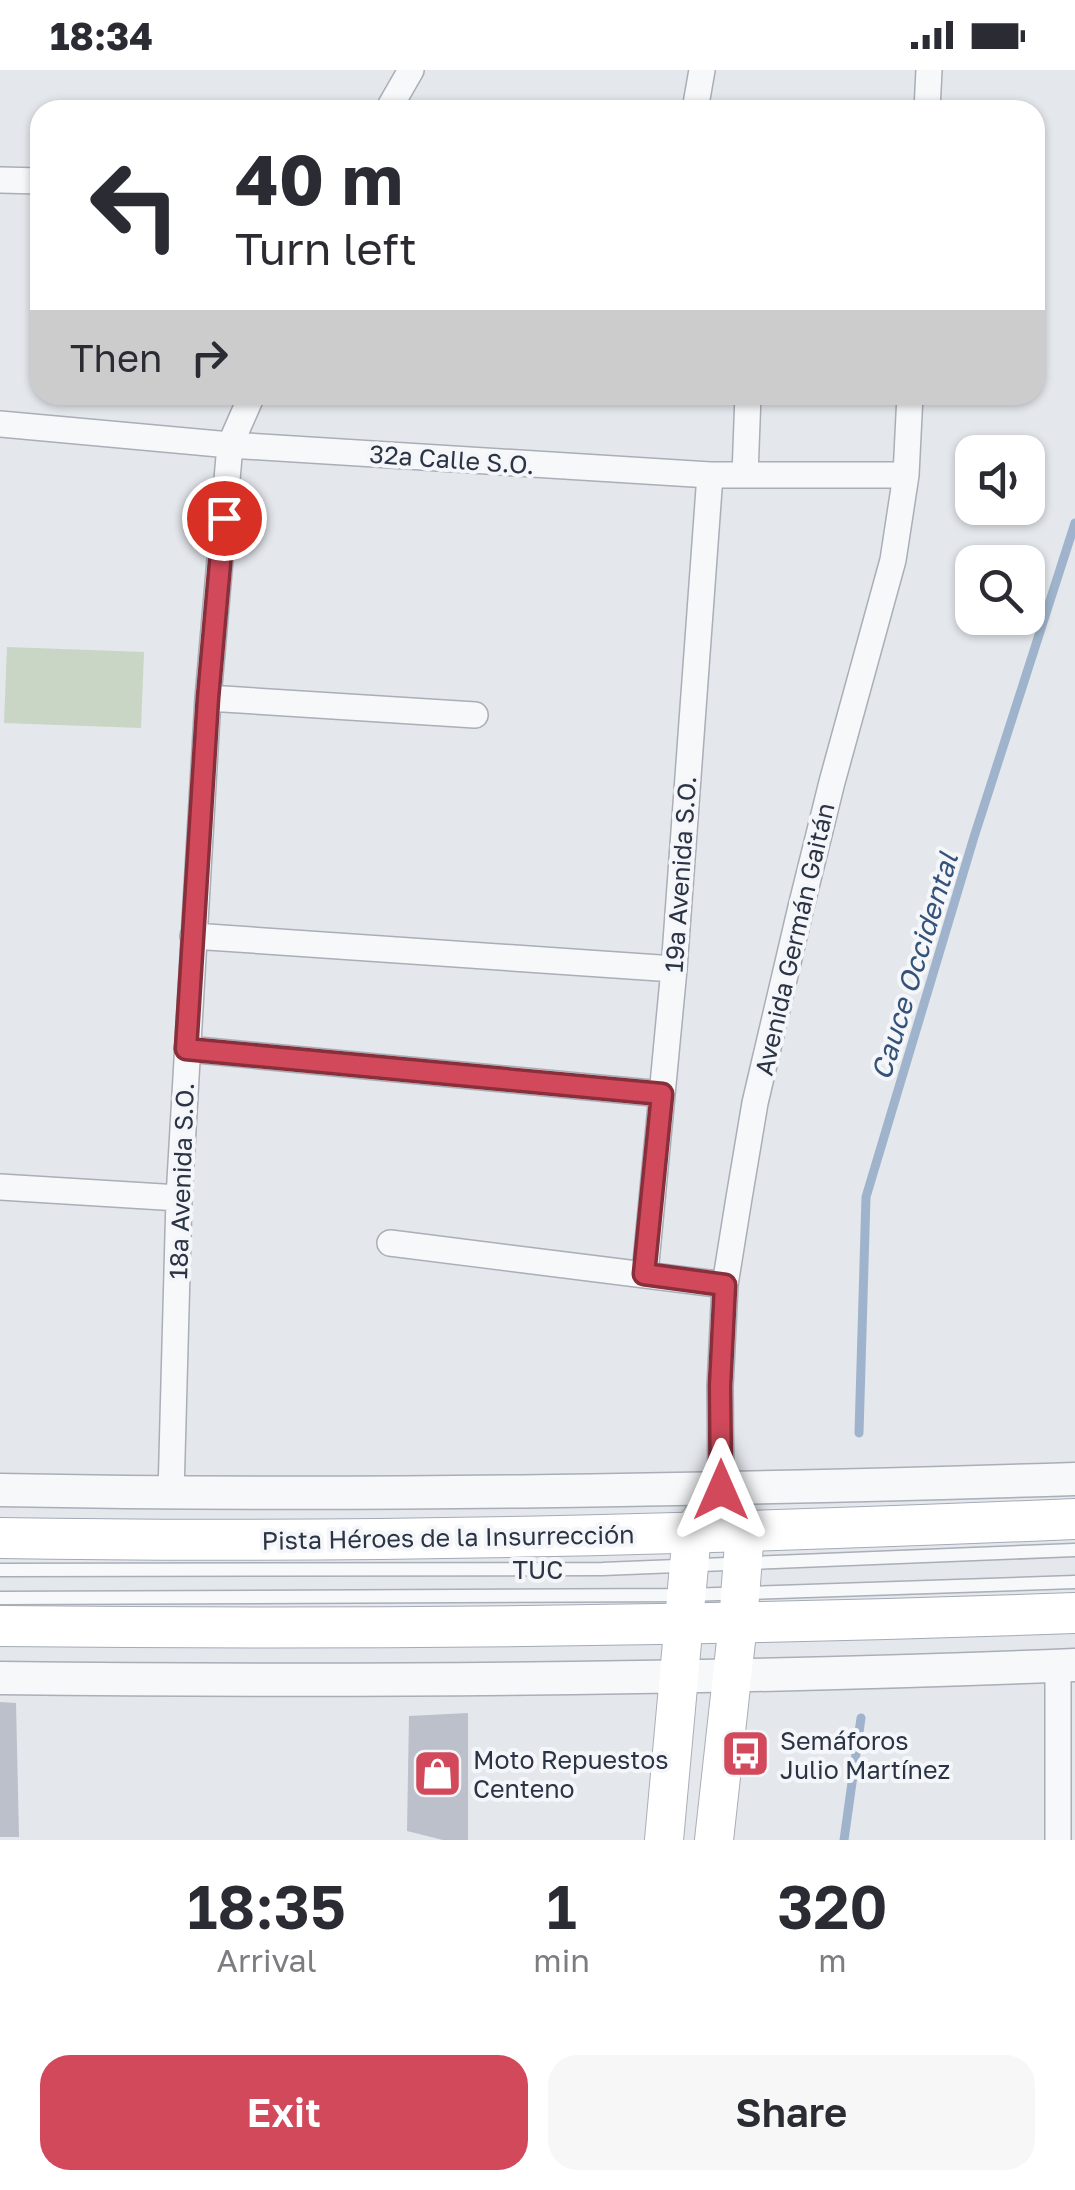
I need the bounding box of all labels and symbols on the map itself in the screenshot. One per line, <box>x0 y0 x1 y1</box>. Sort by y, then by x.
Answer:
street label: 32a Calle S.O. <box>368 438 536 480</box>
pin <box>182 476 267 561</box>
street label: 19a Avenida S.O. <box>658 775 702 973</box>
street label: Avenida Germán Gaitán <box>748 800 840 1078</box>
water label: Cauce Occidental <box>864 848 964 1083</box>
street label: 18a Avenida S.O. <box>162 1082 200 1280</box>
position arrow <box>669 1438 773 1542</box>
street label: Pista Héroes de la Insurrección <box>261 1518 635 1556</box>
street label: TUC <box>513 1554 563 1585</box>
place label: Semáforos Julio Martínez <box>780 1725 950 1785</box>
bus stop icon: Semáforos Julio Martínez <box>719 1728 771 1780</box>
place label: Moto Repuestos Centeno <box>473 1744 669 1804</box>
shop icon: Moto Repuestos Centeno <box>412 1747 464 1799</box>

